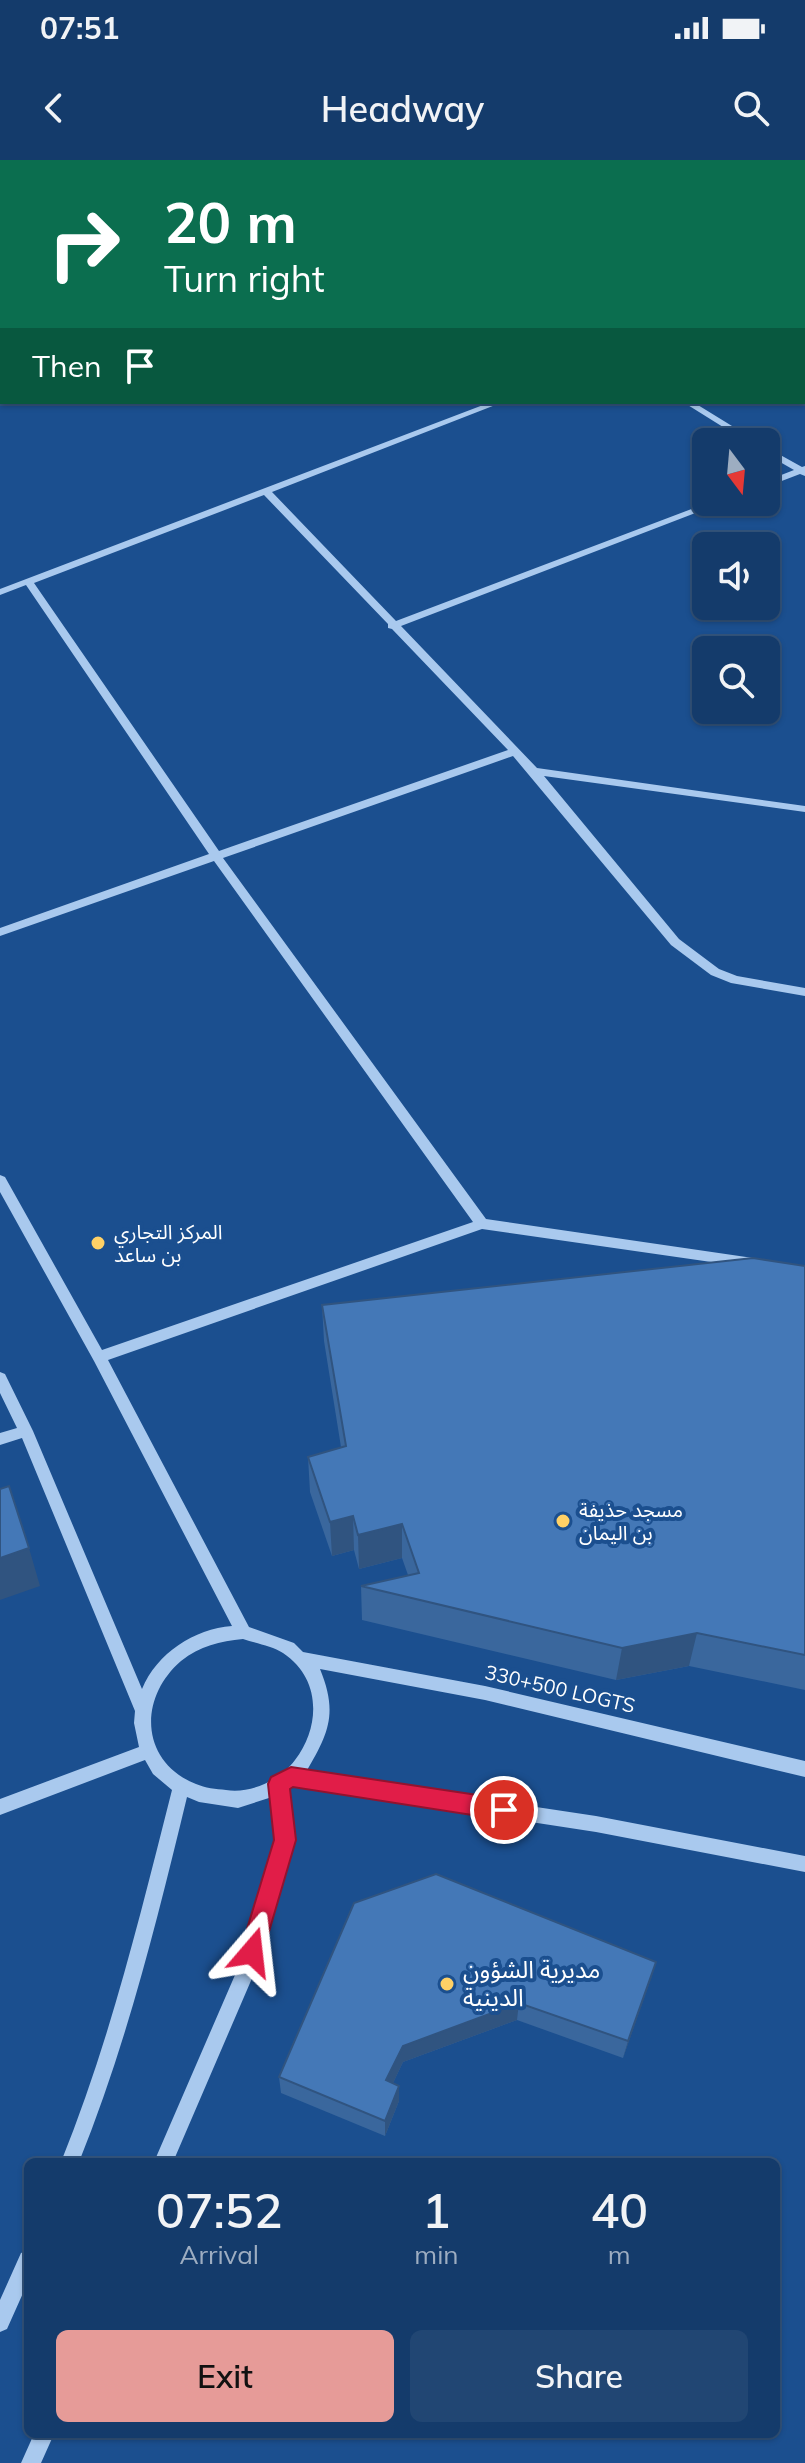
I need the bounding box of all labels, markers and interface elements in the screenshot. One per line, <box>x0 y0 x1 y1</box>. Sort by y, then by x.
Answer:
text: 07:51 <box>40 9 119 47</box>
icon: back <box>32 86 76 130</box>
text: Headway <box>321 86 484 131</box>
icon: search <box>729 86 773 130</box>
text: 20 m <box>164 187 297 257</box>
icon: right <box>32 192 136 296</box>
text: Turn right <box>164 256 325 301</box>
icon: arrive <box>118 344 162 388</box>
text: Then <box>32 347 102 385</box>
north arrow <box>692 428 780 516</box>
map controls <box>692 428 780 724</box>
button: sound <box>692 532 780 620</box>
button: search <box>692 636 780 724</box>
place label: المركز التجاري بن ساعد <box>114 1219 223 1267</box>
marker: المركز التجاري بن ساعد <box>89 1234 107 1252</box>
place label: مسجد حذيفة بن اليمان <box>579 1497 683 1545</box>
marker: مسجد حذيفة بن اليمان <box>554 1512 572 1530</box>
street label: 330+500 LOGTS <box>483 1659 638 1718</box>
pin <box>470 1776 538 1844</box>
icon: arrive <box>482 1788 526 1832</box>
position arrow <box>210 1910 294 1994</box>
place label: مديرية الشؤون الدينية <box>463 1954 600 2012</box>
marker: مديرية الشؤون الدينية <box>438 1975 456 1993</box>
text: 07:52 <box>156 2180 282 2240</box>
text: 1 <box>422 2180 451 2240</box>
text: 40 <box>590 2180 648 2240</box>
text: Arrival <box>179 2238 259 2271</box>
text: min <box>414 2238 459 2271</box>
text: m <box>608 2238 631 2271</box>
button: Exit <box>56 2330 394 2422</box>
button: Share <box>410 2330 748 2422</box>

